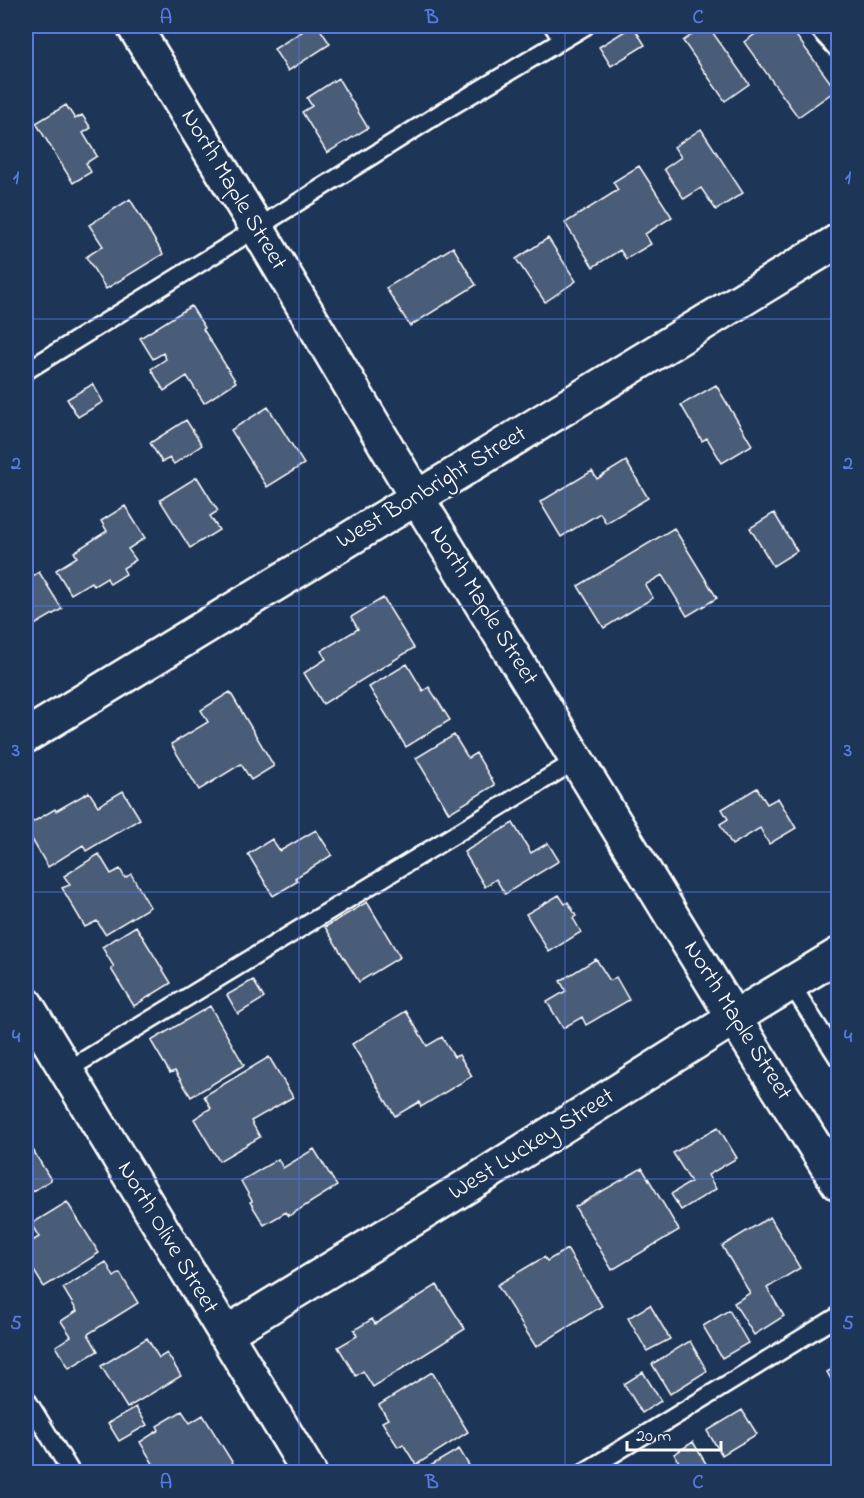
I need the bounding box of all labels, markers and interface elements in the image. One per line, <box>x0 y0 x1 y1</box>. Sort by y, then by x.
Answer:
text: A <box>160 4 172 33</box>
text: B <box>424 4 439 33</box>
text: C <box>693 4 704 33</box>
street label: North Maple Street <box>171 103 295 277</box>
text: 1 <box>13 164 20 193</box>
text: 1 <box>845 164 852 193</box>
street label: West Bonbright Street <box>330 417 534 559</box>
text: 2 <box>10 450 21 479</box>
text: 2 <box>842 450 853 479</box>
street label: North Maple Street <box>420 519 546 693</box>
text: 3 <box>11 737 20 766</box>
text: 3 <box>843 737 852 766</box>
street label: North Maple Street <box>674 934 800 1108</box>
text: 4 <box>12 1023 21 1052</box>
text: 4 <box>844 1023 853 1052</box>
street label: West Luckey Street <box>442 1080 622 1211</box>
street label: North Olive Street <box>107 1155 227 1321</box>
text: 5 <box>10 1310 22 1339</box>
text: 5 <box>842 1310 854 1339</box>
scale bar <box>627 1414 722 1452</box>
text: 20 m <box>636 1424 671 1450</box>
text: A <box>160 1469 172 1498</box>
text: B <box>424 1469 439 1498</box>
text: C <box>693 1469 704 1498</box>

